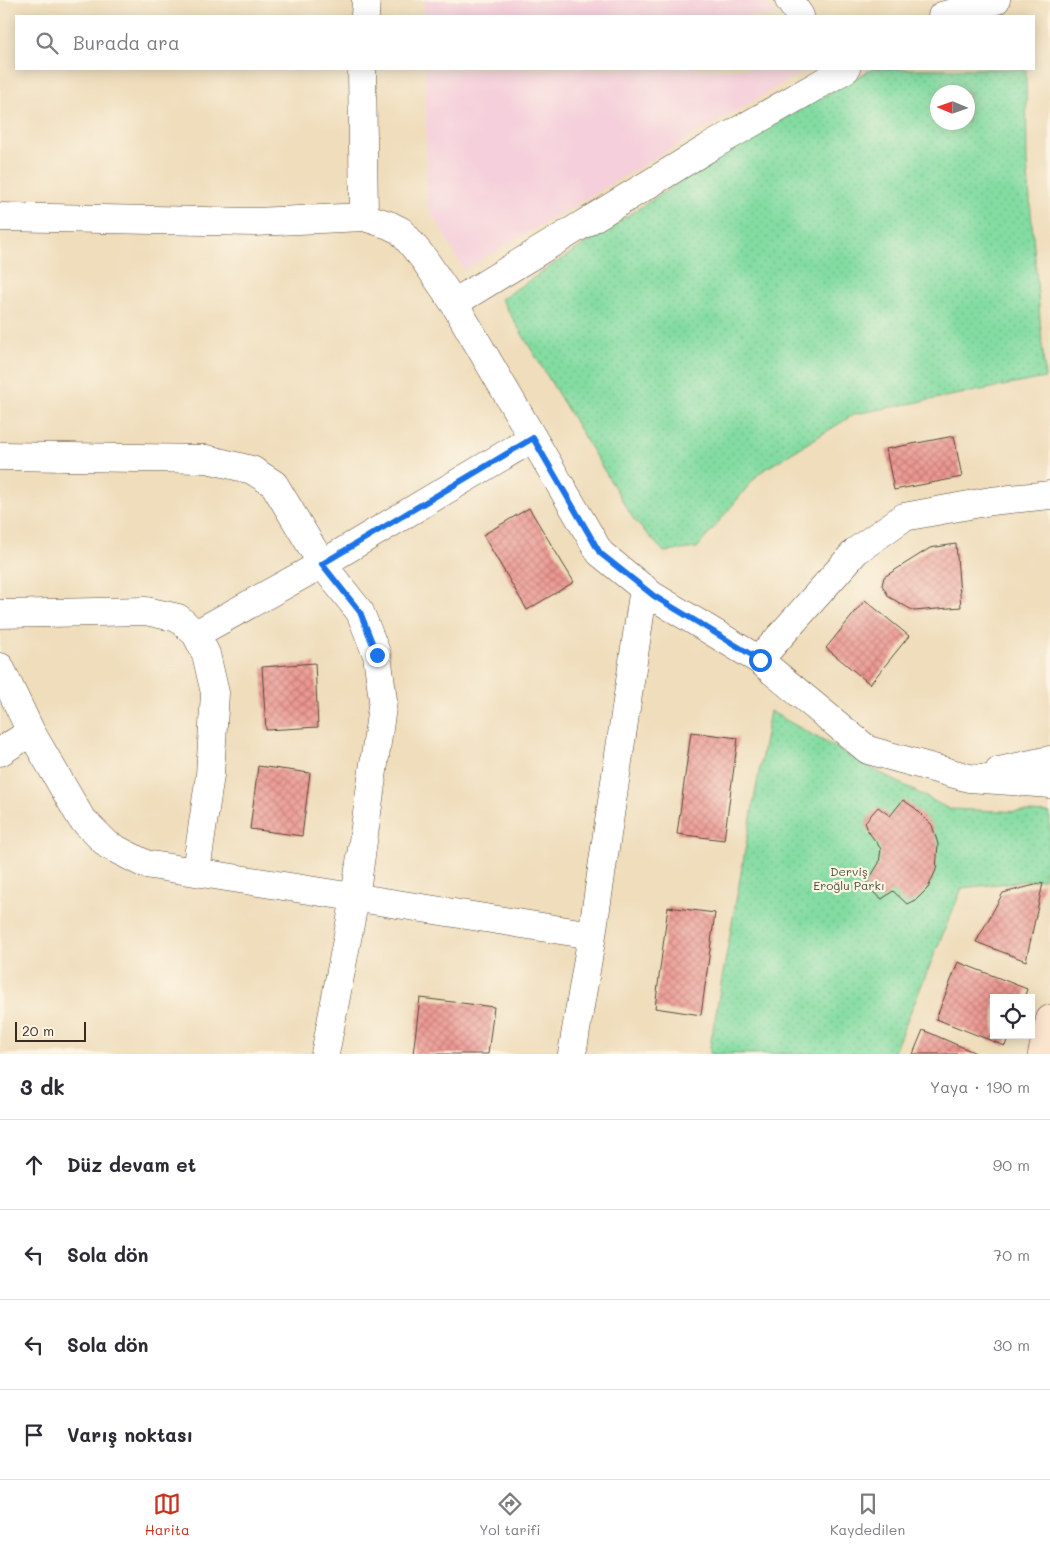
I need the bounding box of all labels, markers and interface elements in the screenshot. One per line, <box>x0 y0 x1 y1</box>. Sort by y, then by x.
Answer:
search box <box>15 15 1035 70</box>
icon: search <box>33 29 61 57</box>
text: Burada ara <box>73 30 180 55</box>
north arrow <box>930 85 975 130</box>
route end <box>366 644 389 667</box>
route start <box>749 649 772 672</box>
park label: Derviş Eroğlu Parkı <box>813 863 885 893</box>
map controls <box>990 994 1035 1039</box>
button: locate <box>990 994 1035 1039</box>
scale bar <box>15 1019 86 1042</box>
text: 20 m <box>22 1021 54 1040</box>
text: 3 dk <box>20 1073 65 1100</box>
text: Yaya · 190 m <box>930 1076 1030 1097</box>
icon: ahead <box>20 1151 48 1179</box>
text: Düz devam et <box>67 1152 196 1177</box>
text: 90 m <box>993 1154 1030 1175</box>
icon: left <box>20 1241 48 1269</box>
text: Sola dön <box>67 1242 149 1267</box>
text: 70 m <box>993 1244 1030 1265</box>
icon: left <box>20 1331 48 1359</box>
text: Sola dön <box>67 1332 149 1357</box>
text: 30 m <box>993 1334 1030 1355</box>
icon: arrive <box>20 1421 48 1449</box>
text: Varış noktası <box>67 1422 193 1447</box>
tab: Harita <box>145 1490 190 1539</box>
tab: Yol tarifi <box>479 1490 541 1539</box>
tab: Kaydedilen <box>830 1490 905 1539</box>

